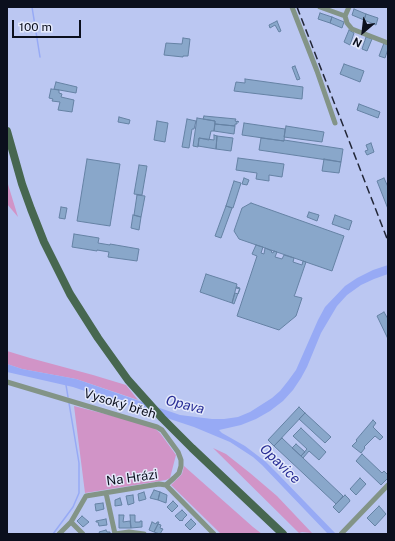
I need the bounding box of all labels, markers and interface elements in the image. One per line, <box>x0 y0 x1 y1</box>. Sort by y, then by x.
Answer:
scale bar <box>14 12 83 38</box>
north arrow <box>343 12 383 52</box>
text: 100 m <box>19 20 52 34</box>
text: N <box>351 35 364 50</box>
street label: Vysoký břeh <box>82 386 158 422</box>
water label: Opava <box>164 392 206 418</box>
water label: Opavice <box>256 441 304 487</box>
street label: Na Hrázi <box>105 467 159 489</box>

